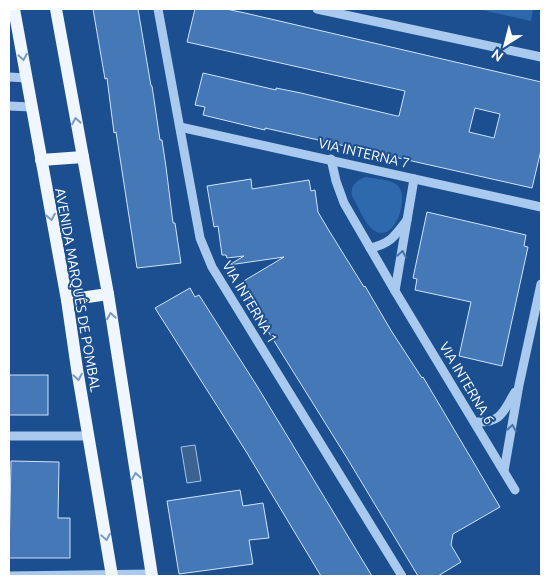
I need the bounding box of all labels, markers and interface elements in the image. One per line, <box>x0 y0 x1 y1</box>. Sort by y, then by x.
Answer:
north arrow <box>480 20 530 70</box>
text: N <box>488 46 506 65</box>
one-way arrow <box>17 52 27 61</box>
one-way arrow <box>72 117 82 126</box>
street label: VIA INTERNA 7 <box>317 135 411 171</box>
street label: AVENIDA MARQUÊS DE POMBAL <box>52 187 105 393</box>
one-way arrow <box>46 212 56 221</box>
one-way arrow <box>396 250 406 259</box>
street label: VIA INTERNA 1 <box>219 258 281 346</box>
one-way arrow <box>107 311 117 320</box>
street label: VIA INTERNA 6 <box>436 339 498 427</box>
one-way arrow <box>73 373 83 381</box>
one-way arrow <box>506 424 516 432</box>
one-way arrow <box>131 472 142 480</box>
one-way arrow <box>100 533 110 541</box>

